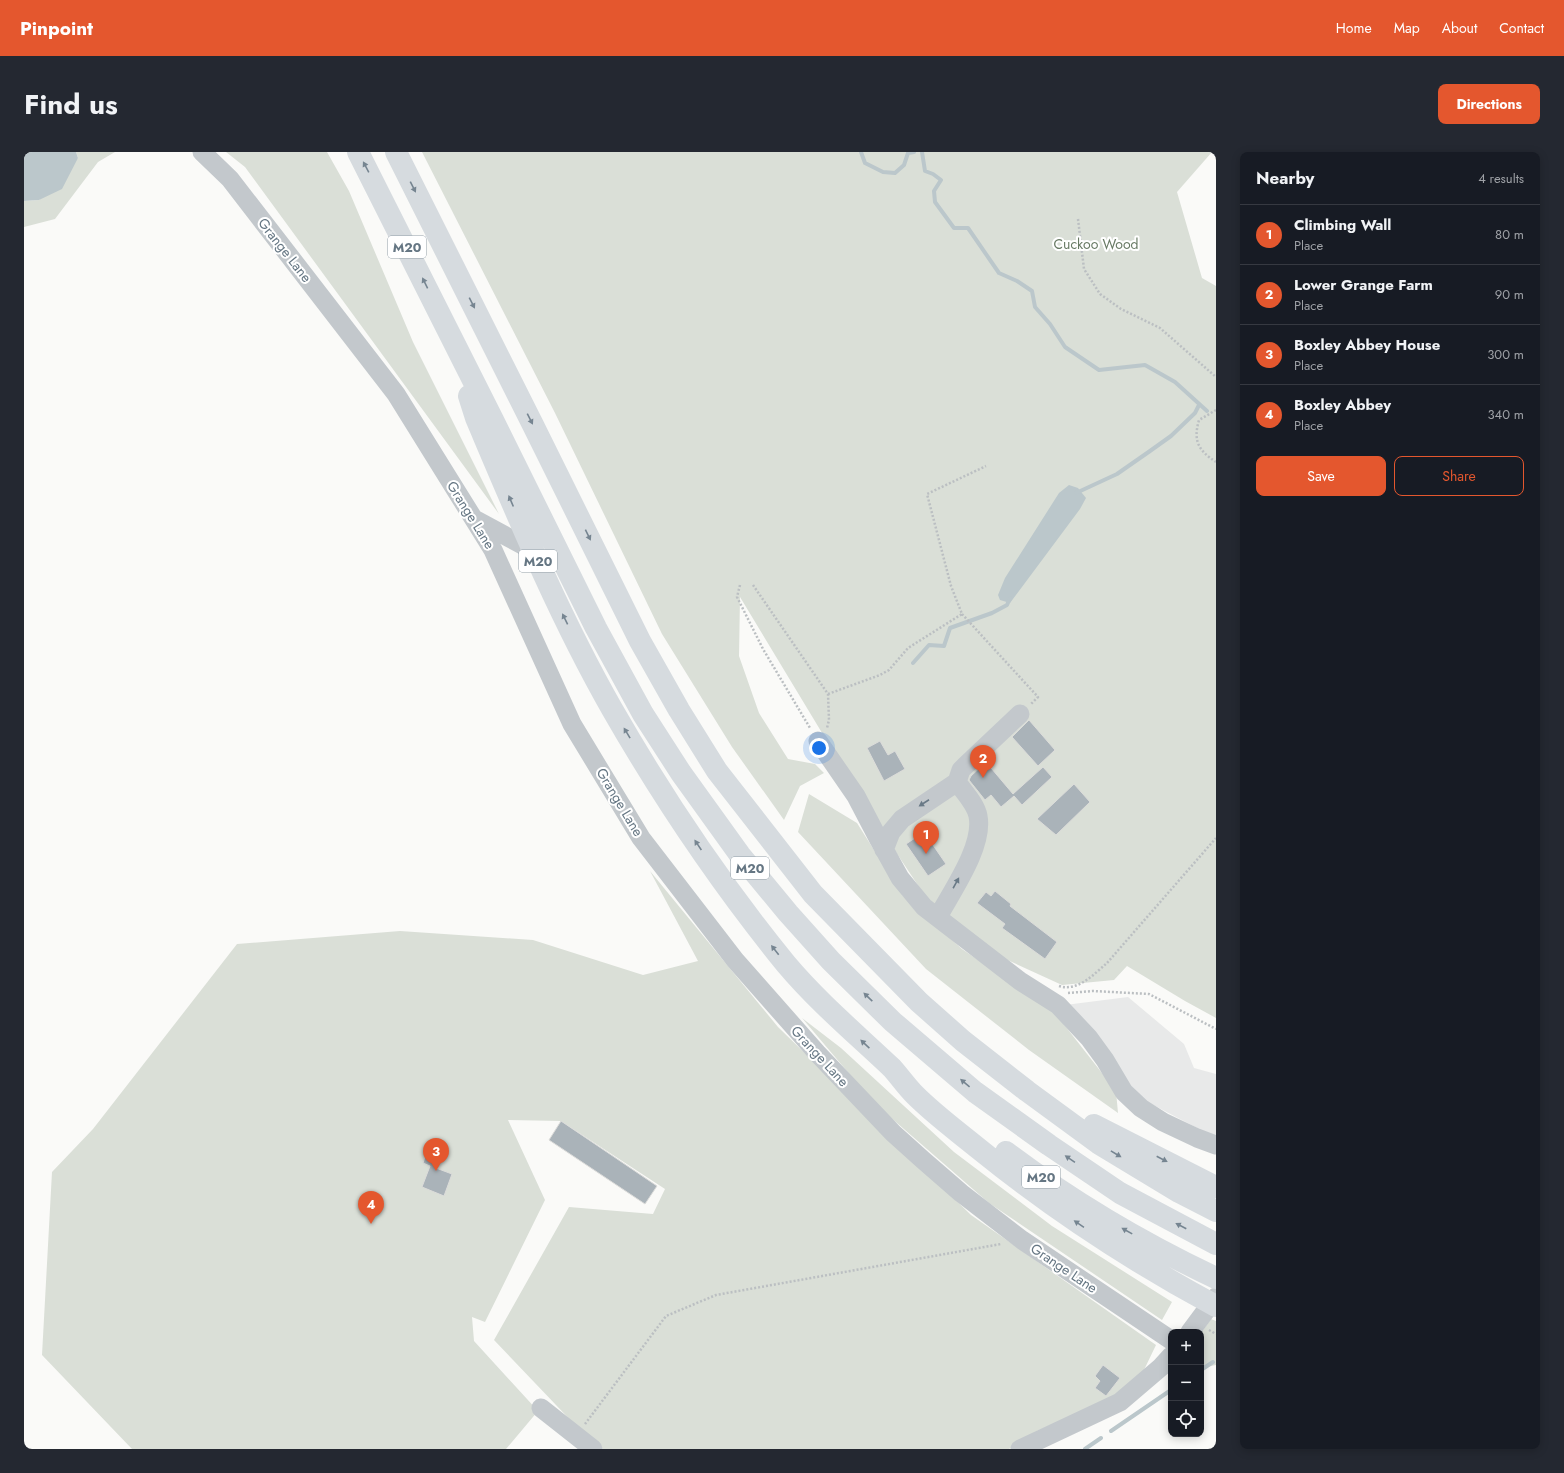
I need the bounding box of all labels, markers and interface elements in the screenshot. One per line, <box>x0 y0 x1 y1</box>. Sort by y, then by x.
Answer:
text: Pinpoint <box>20 15 93 42</box>
text: Home <box>1336 18 1372 38</box>
text: Map <box>1394 18 1420 38</box>
text: About <box>1442 18 1477 38</box>
text: Contact <box>1499 18 1544 38</box>
text: Find us <box>24 84 118 125</box>
button: Directions <box>1438 84 1540 124</box>
one-way arrow <box>363 161 369 173</box>
text: Nearby <box>1256 166 1314 190</box>
text: 4 results <box>1478 169 1524 188</box>
one-way arrow <box>410 181 416 193</box>
street label: Grange Lane <box>253 214 317 286</box>
text: Climbing Wall <box>1294 214 1391 236</box>
text: 1 <box>1266 225 1272 244</box>
text: 80 m <box>1495 225 1524 244</box>
park label: Cuckoo Wood <box>1053 234 1139 254</box>
road number: M20 <box>388 236 426 258</box>
text: Place <box>1294 236 1323 255</box>
text: Lower Grange Farm <box>1294 274 1433 296</box>
one-way arrow <box>422 277 428 289</box>
text: 2 <box>1265 285 1273 304</box>
text: 90 m <box>1495 285 1524 304</box>
text: Place <box>1294 296 1323 315</box>
one-way arrow <box>469 297 475 309</box>
text: Boxley Abbey House <box>1294 334 1440 356</box>
text: 3 <box>1265 345 1273 364</box>
text: 300 m <box>1487 345 1524 364</box>
text: Place <box>1294 356 1323 375</box>
text: Boxley Abbey <box>1294 394 1391 416</box>
text: 4 <box>1264 405 1274 424</box>
text: 340 m <box>1487 405 1524 424</box>
one-way arrow <box>527 413 534 425</box>
text: Place <box>1294 416 1323 435</box>
button: Save <box>1256 456 1386 496</box>
button: Share <box>1394 456 1524 496</box>
street label: Grange Lane <box>442 477 500 553</box>
one-way arrow <box>508 495 514 506</box>
one-way arrow <box>585 530 591 541</box>
road number: M20 <box>519 550 557 572</box>
one-way arrow <box>562 613 568 625</box>
one-way arrow <box>623 727 630 739</box>
your location <box>809 738 829 758</box>
pin: 2 <box>970 745 996 778</box>
street label: Grange Lane <box>592 764 648 840</box>
one-way arrow <box>918 799 929 807</box>
pin: 1 <box>913 821 939 854</box>
one-way arrow <box>694 840 702 850</box>
road number: M20 <box>731 857 769 879</box>
one-way arrow <box>953 877 960 889</box>
one-way arrow <box>771 944 780 955</box>
one-way arrow <box>863 992 873 1002</box>
street label: Grange Lane <box>787 1021 853 1091</box>
one-way arrow <box>860 1040 869 1049</box>
one-way arrow <box>959 1079 970 1088</box>
pin: 3 <box>423 1138 449 1171</box>
one-way arrow <box>1110 1150 1122 1157</box>
one-way arrow <box>1064 1156 1076 1163</box>
one-way arrow <box>1156 1156 1167 1162</box>
road number: M20 <box>1022 1166 1060 1188</box>
pin: 4 <box>358 1191 384 1224</box>
one-way arrow <box>1074 1220 1084 1228</box>
one-way arrow <box>1176 1223 1187 1229</box>
one-way arrow <box>1121 1228 1133 1235</box>
street label: Grange Lane <box>1027 1238 1101 1298</box>
map controls <box>1168 1329 1204 1437</box>
button: + <box>1168 1329 1204 1365</box>
button: − <box>1168 1365 1204 1401</box>
button: locate <box>1168 1401 1204 1437</box>

